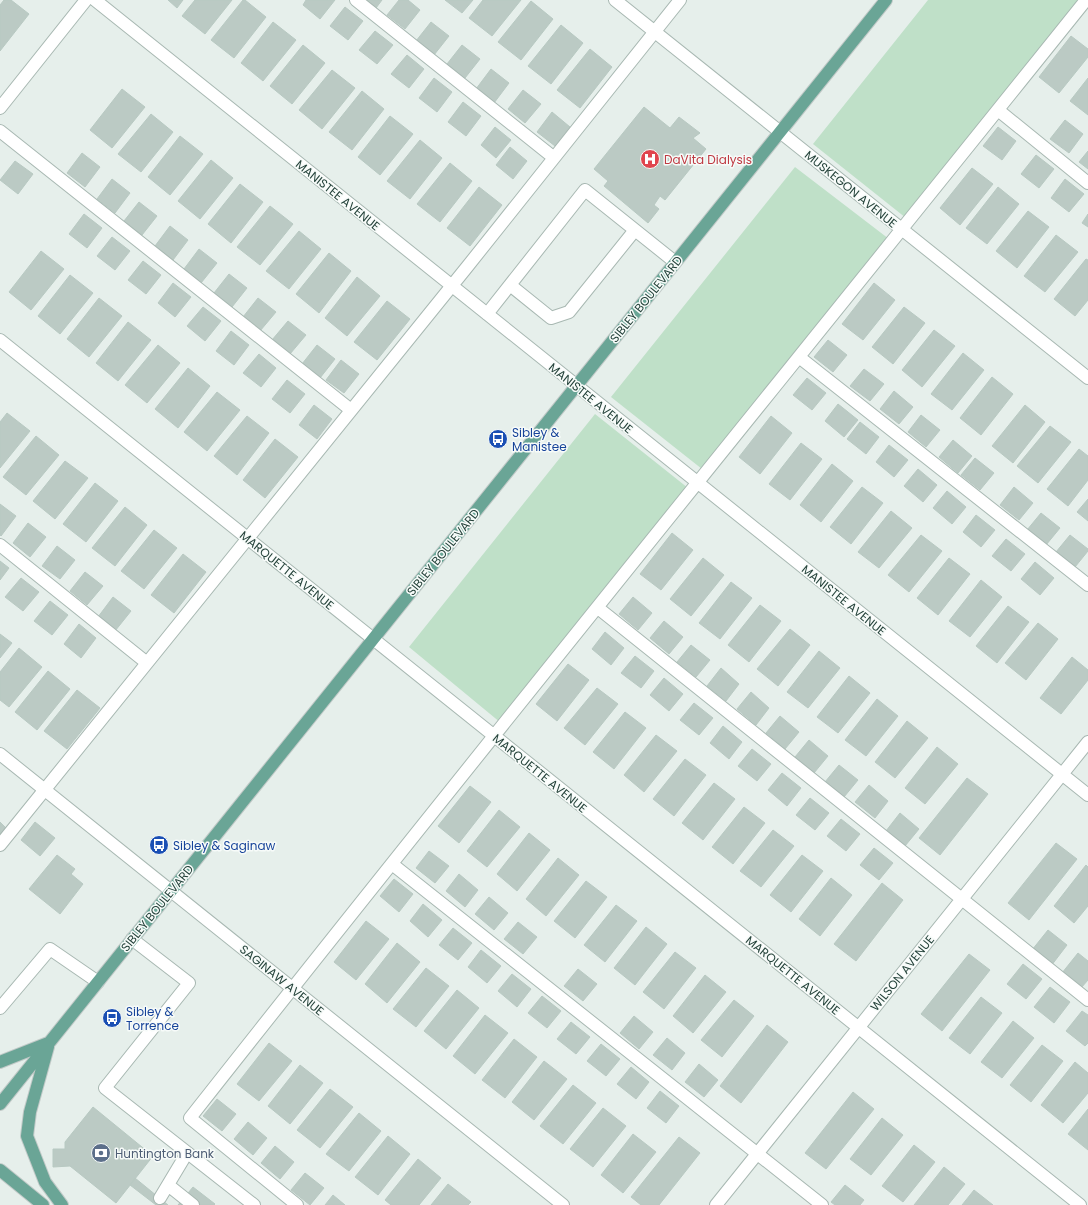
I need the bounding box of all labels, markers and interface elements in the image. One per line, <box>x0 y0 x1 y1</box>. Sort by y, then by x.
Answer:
street label: MUSKEGON AVENUE <box>801 146 901 232</box>
hospital icon: DaVita Dialysis <box>639 148 661 170</box>
place label: DaVita Dialysis <box>664 151 752 168</box>
street label: MANISTEE AVENUE <box>292 156 384 234</box>
street label: SIBLEY BOULEVARD <box>606 252 686 346</box>
street label: MANISTEE AVENUE <box>545 359 637 437</box>
place label: Sibley & Manistee <box>512 424 567 455</box>
bus stop icon: Sibley & Manistee <box>487 428 509 450</box>
street label: SIBLEY BOULEVARD <box>403 505 483 599</box>
street label: MARQUETTE AVENUE <box>236 527 338 613</box>
street label: MANISTEE AVENUE <box>798 561 890 639</box>
street label: MARQUETTE AVENUE <box>489 730 591 816</box>
bus stop icon: Sibley & Saginaw <box>148 834 170 856</box>
place label: Sibley & Saginaw <box>173 837 276 854</box>
street label: SIBLEY BOULEVARD <box>117 861 197 955</box>
street label: MARQUETTE AVENUE <box>742 932 844 1018</box>
street label: WILSON AVENUE <box>866 932 938 1014</box>
street label: SAGINAW AVENUE <box>236 941 328 1019</box>
place label: Sibley & Torrence <box>126 1003 179 1034</box>
bus stop icon: Sibley & Torrence <box>101 1007 123 1029</box>
bank icon: Huntington Bank <box>90 1142 112 1164</box>
place label: Huntington Bank <box>115 1145 215 1162</box>

